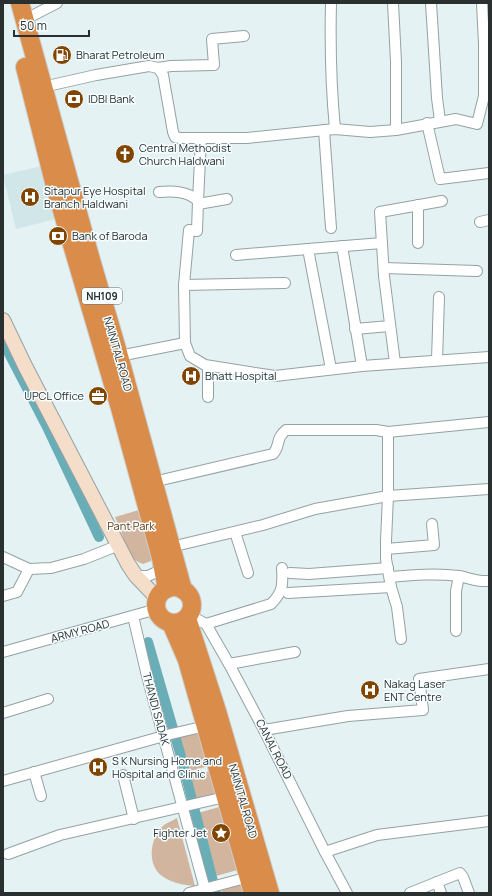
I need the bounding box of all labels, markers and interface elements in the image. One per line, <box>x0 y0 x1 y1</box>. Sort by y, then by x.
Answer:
scale bar <box>14 12 89 38</box>
text: 50 m <box>20 17 47 34</box>
fuel station icon: Bharat Petroleum <box>51 44 73 66</box>
place label: Bharat Petroleum <box>76 47 165 62</box>
bank icon: IDBI Bank <box>63 88 85 110</box>
place label: IDBI Bank <box>88 91 135 106</box>
place label: Central Methodist Church Haldwani <box>139 140 231 168</box>
church icon: Central Methodist Church Haldwani <box>114 143 136 165</box>
place label: Sitapur Eye Hospital Branch Haldwani <box>44 183 145 211</box>
hospital icon: Sitapur Eye Hospital Branch Haldwani <box>19 186 41 208</box>
bank icon: Bank of Baroda <box>47 225 69 247</box>
place label: Bank of Baroda <box>72 228 148 243</box>
road number: NH109 <box>82 288 122 304</box>
street label: NAINITAL ROAD <box>101 315 136 393</box>
hospital icon: Bhatt Hospital <box>180 365 202 387</box>
place label: Bhatt Hospital <box>205 368 277 383</box>
office icon: UPCL Office <box>87 385 109 407</box>
place label: UPCL Office <box>24 388 85 403</box>
park label: Pant Park <box>107 518 155 533</box>
street label: ARMY ROAD <box>49 615 111 646</box>
street label: THANDI SADAK <box>140 671 174 748</box>
place label: Nakag Laser ENT Centre <box>384 676 446 704</box>
hospital icon: Nakag Laser ENT Centre <box>359 679 381 701</box>
street label: CANAL ROAD <box>253 716 296 781</box>
place label: S K Nursing Home and Hospital and Clinic <box>112 753 222 781</box>
hospital icon: S K Nursing Home and Hospital and Clinic <box>87 756 109 778</box>
street label: NAINITAL ROAD <box>226 762 261 840</box>
place icon: Fighter Jet <box>210 822 232 844</box>
place label: Fighter Jet <box>153 825 207 840</box>

